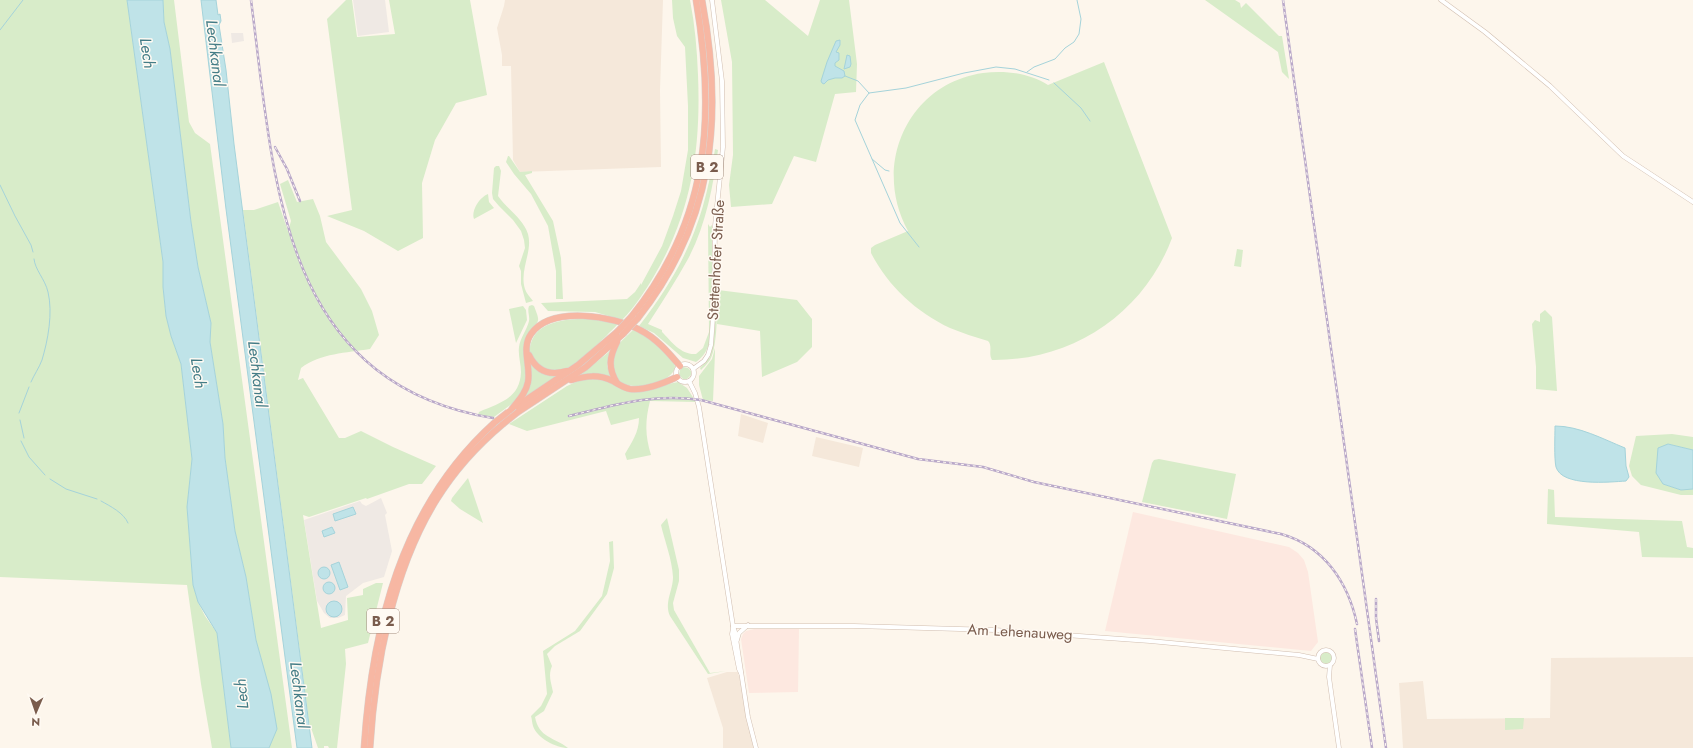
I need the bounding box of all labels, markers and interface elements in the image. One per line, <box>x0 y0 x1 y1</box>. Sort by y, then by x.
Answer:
water label: Lechkanal <box>200 19 231 89</box>
water label: Lech <box>134 36 161 70</box>
road number: B 2 <box>691 155 723 179</box>
street label: Stettenhofer Straße <box>702 199 730 321</box>
water label: Lechkanal <box>242 340 273 410</box>
water label: Lech <box>185 356 212 390</box>
road number: B 2 <box>367 609 399 633</box>
street label: Am Lehenauweg <box>967 618 1073 646</box>
water label: Lechkanal <box>284 661 315 731</box>
water label: Lech <box>228 678 255 710</box>
north arrow <box>16 692 56 732</box>
text: N <box>31 714 40 730</box>

